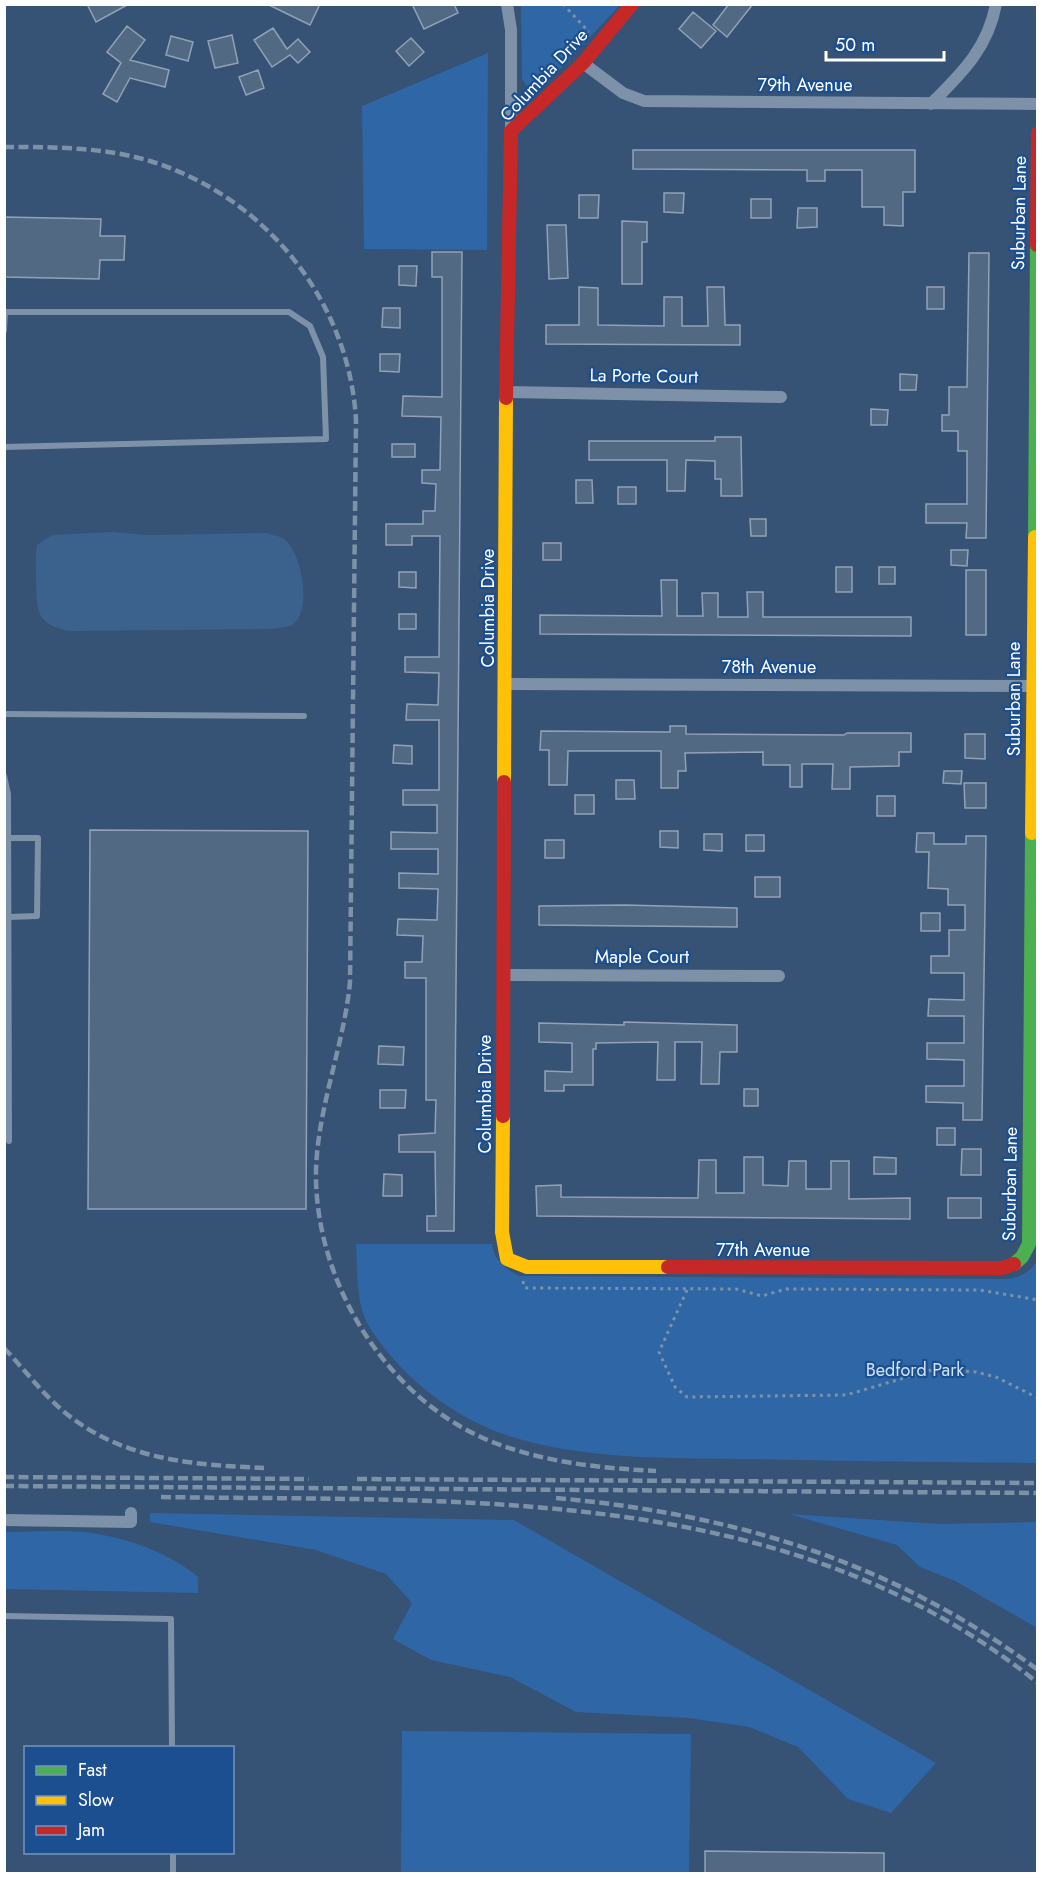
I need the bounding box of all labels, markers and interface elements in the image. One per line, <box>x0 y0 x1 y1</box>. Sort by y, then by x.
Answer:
street label: Columbia Drive <box>494 23 594 127</box>
scale bar <box>826 24 944 62</box>
text: 50 m <box>835 32 875 58</box>
street label: 79th Avenue <box>757 72 853 98</box>
street label: Suburban Lane <box>1005 156 1033 270</box>
street label: La Porte Court <box>589 362 699 390</box>
street label: Columbia Drive <box>475 549 501 667</box>
street label: Suburban Lane <box>1001 642 1027 756</box>
street label: 78th Avenue <box>722 654 816 680</box>
street label: Maple Court <box>595 944 690 970</box>
street label: Columbia Drive <box>472 1035 498 1153</box>
street label: Suburban Lane <box>996 1127 1024 1241</box>
street label: 77th Avenue <box>716 1237 810 1263</box>
park label: Bedford Park <box>866 1357 964 1383</box>
legend <box>24 1746 234 1854</box>
text: Fast <box>78 1757 107 1783</box>
text: Slow <box>78 1787 115 1813</box>
text: Jam <box>76 1817 105 1843</box>

